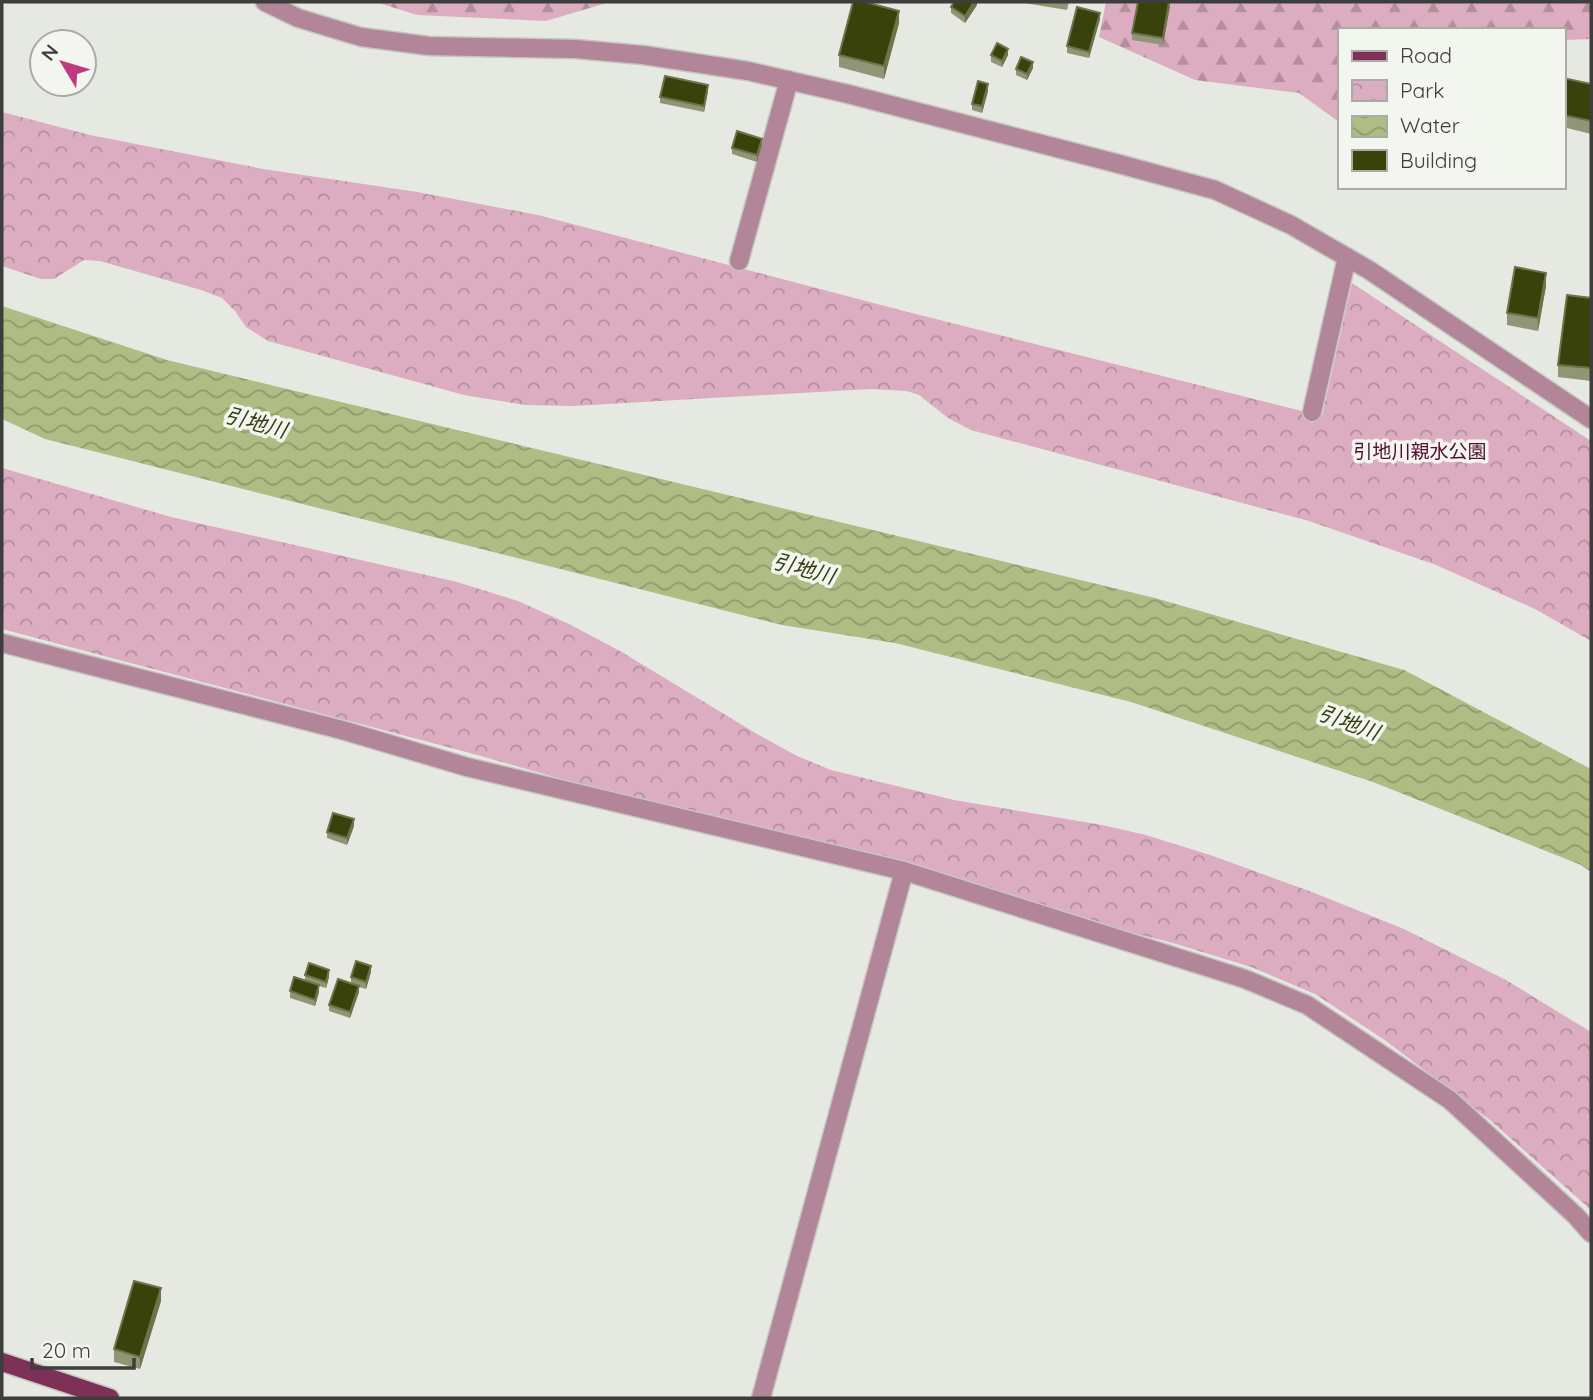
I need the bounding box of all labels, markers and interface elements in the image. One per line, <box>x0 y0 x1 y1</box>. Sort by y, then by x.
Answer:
north arrow <box>28 28 98 98</box>
legend <box>1338 28 1565 189</box>
text: N <box>36 40 63 65</box>
text: Road <box>1400 42 1452 68</box>
text: Park <box>1400 77 1444 103</box>
text: Water <box>1400 112 1460 138</box>
text: Building <box>1400 147 1477 173</box>
water label: 引地川 <box>222 401 292 443</box>
park label: 引地川親水公園 <box>1353 439 1487 463</box>
water label: 引地川 <box>770 547 840 589</box>
water label: 引地川 <box>1315 699 1385 746</box>
scale bar <box>32 1326 133 1370</box>
text: 20 m <box>42 1337 91 1363</box>

